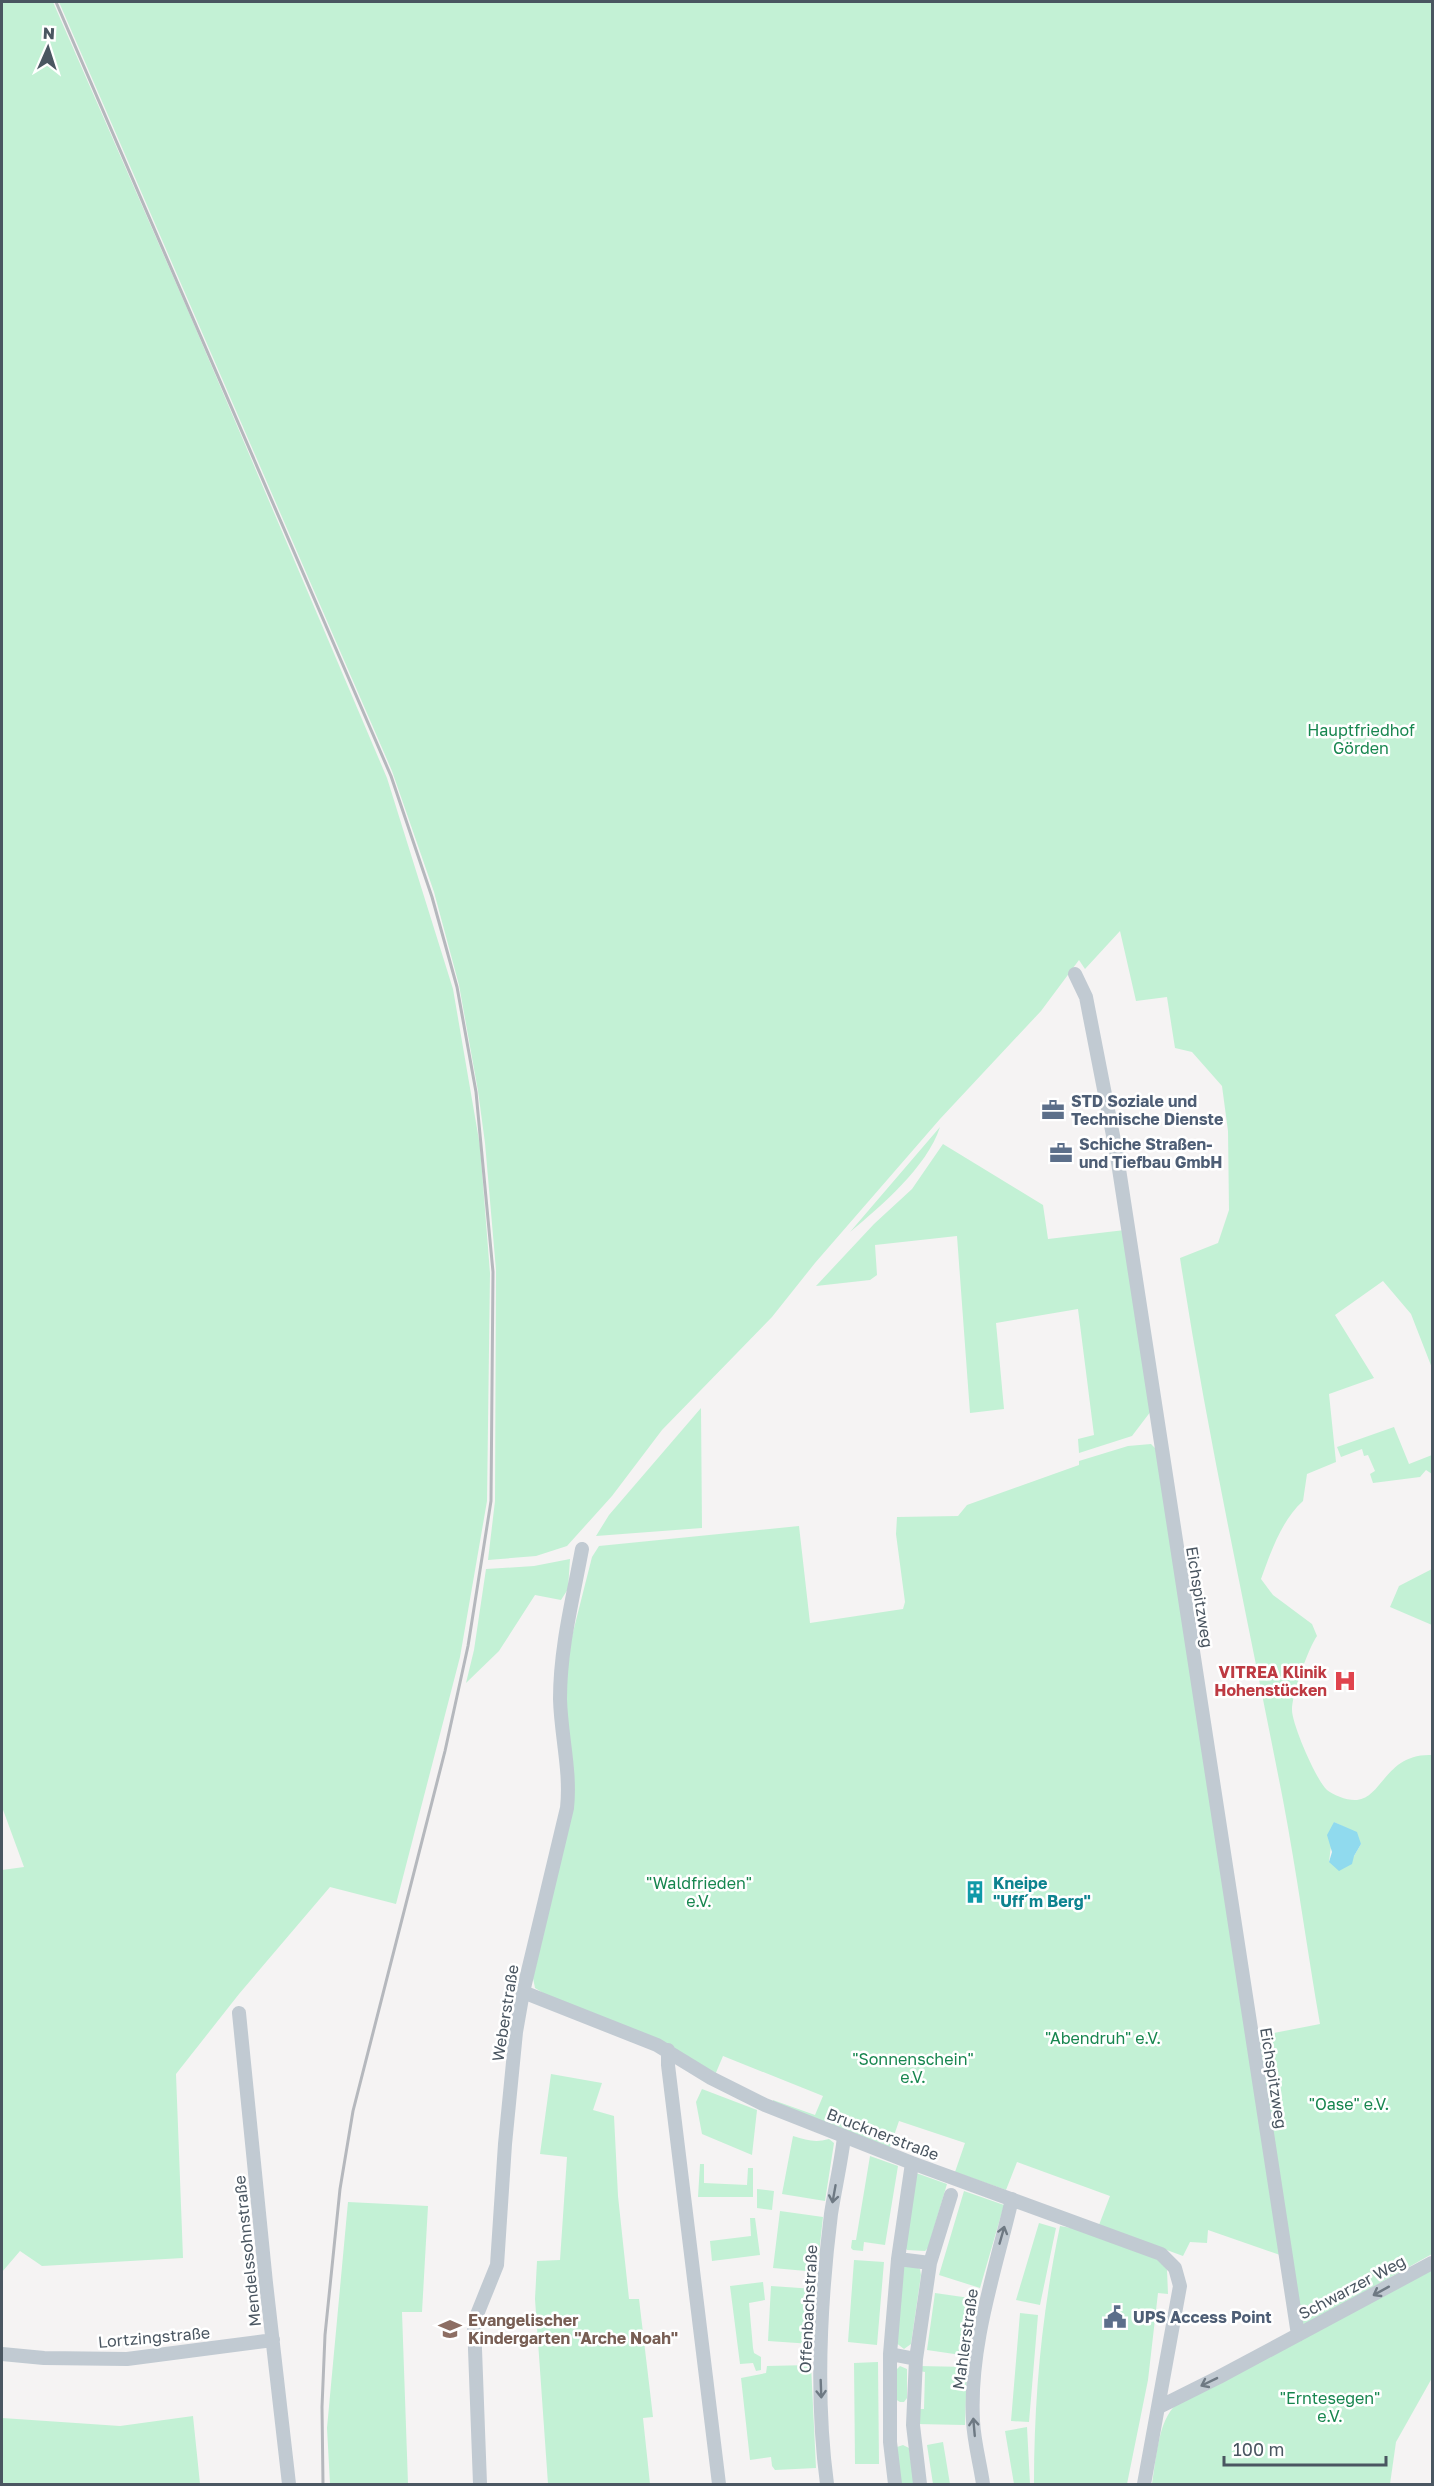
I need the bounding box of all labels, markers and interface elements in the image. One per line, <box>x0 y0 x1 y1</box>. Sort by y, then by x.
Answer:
north arrow <box>18 18 78 78</box>
text: N <box>42 23 55 43</box>
park label: Hauptfriedhof Görden <box>1307 720 1415 758</box>
place label: STD Soziale und Technische Dienste <box>1071 1091 1223 1129</box>
office icon: STD Soziale und Technische Dienste <box>1040 1097 1066 1123</box>
place label: Schiche Straßen- und Tiefbau GmbH <box>1079 1134 1222 1172</box>
office icon: Schiche Straßen- und Tiefbau GmbH <box>1048 1140 1074 1166</box>
street label: Eichspitzweg <box>1182 1545 1218 1649</box>
place label: VITREA Klinik Hohenstücken <box>1214 1662 1328 1700</box>
hospital icon: VITREA Klinik Hohenstücken <box>1332 1668 1358 1694</box>
park label: "Waldfrieden" e.V. <box>646 1873 752 1911</box>
place label: Kneipe "Uff´m Berg" <box>993 1873 1091 1911</box>
building icon: Kneipe "Uff´m Berg" <box>962 1879 988 1905</box>
street label: Weberstraße <box>487 1963 523 2063</box>
street label: Eichspitzweg <box>1256 2026 1292 2130</box>
park label: "Abendruh" e.V. <box>1045 2028 1161 2048</box>
park label: "Sonnenschein" e.V. <box>852 2049 974 2087</box>
park label: "Oase" e.V. <box>1309 2094 1389 2114</box>
street label: Brucknerstraße <box>824 2103 942 2165</box>
street label: Mendelssohnstraße <box>229 2174 265 2328</box>
one-way arrow <box>829 2184 840 2204</box>
one-way arrow <box>997 2226 1009 2245</box>
street label: Offenbachstraße <box>795 2244 821 2374</box>
street label: Schwarzer Weg <box>1295 2250 1409 2324</box>
one-way arrow <box>1373 2286 1391 2297</box>
street label: Mahlerstraße <box>948 2287 982 2391</box>
public building icon: UPS Access Point <box>1102 2304 1128 2330</box>
place label: UPS Access Point <box>1133 2307 1272 2327</box>
place label: Evangelischer Kindergarten "Arche Noah" <box>468 2310 678 2348</box>
school or university icon: Evangelischer Kindergarten "Arche Noah" <box>437 2316 463 2342</box>
street label: Lortzingstraße <box>97 2322 211 2352</box>
one-way arrow <box>1200 2377 1218 2389</box>
one-way arrow <box>815 2378 826 2398</box>
park label: "Erntesegen" e.V. <box>1280 2388 1380 2426</box>
one-way arrow <box>968 2417 979 2437</box>
scale bar <box>1224 2429 1386 2467</box>
text: 100 m <box>1233 2438 1284 2460</box>

